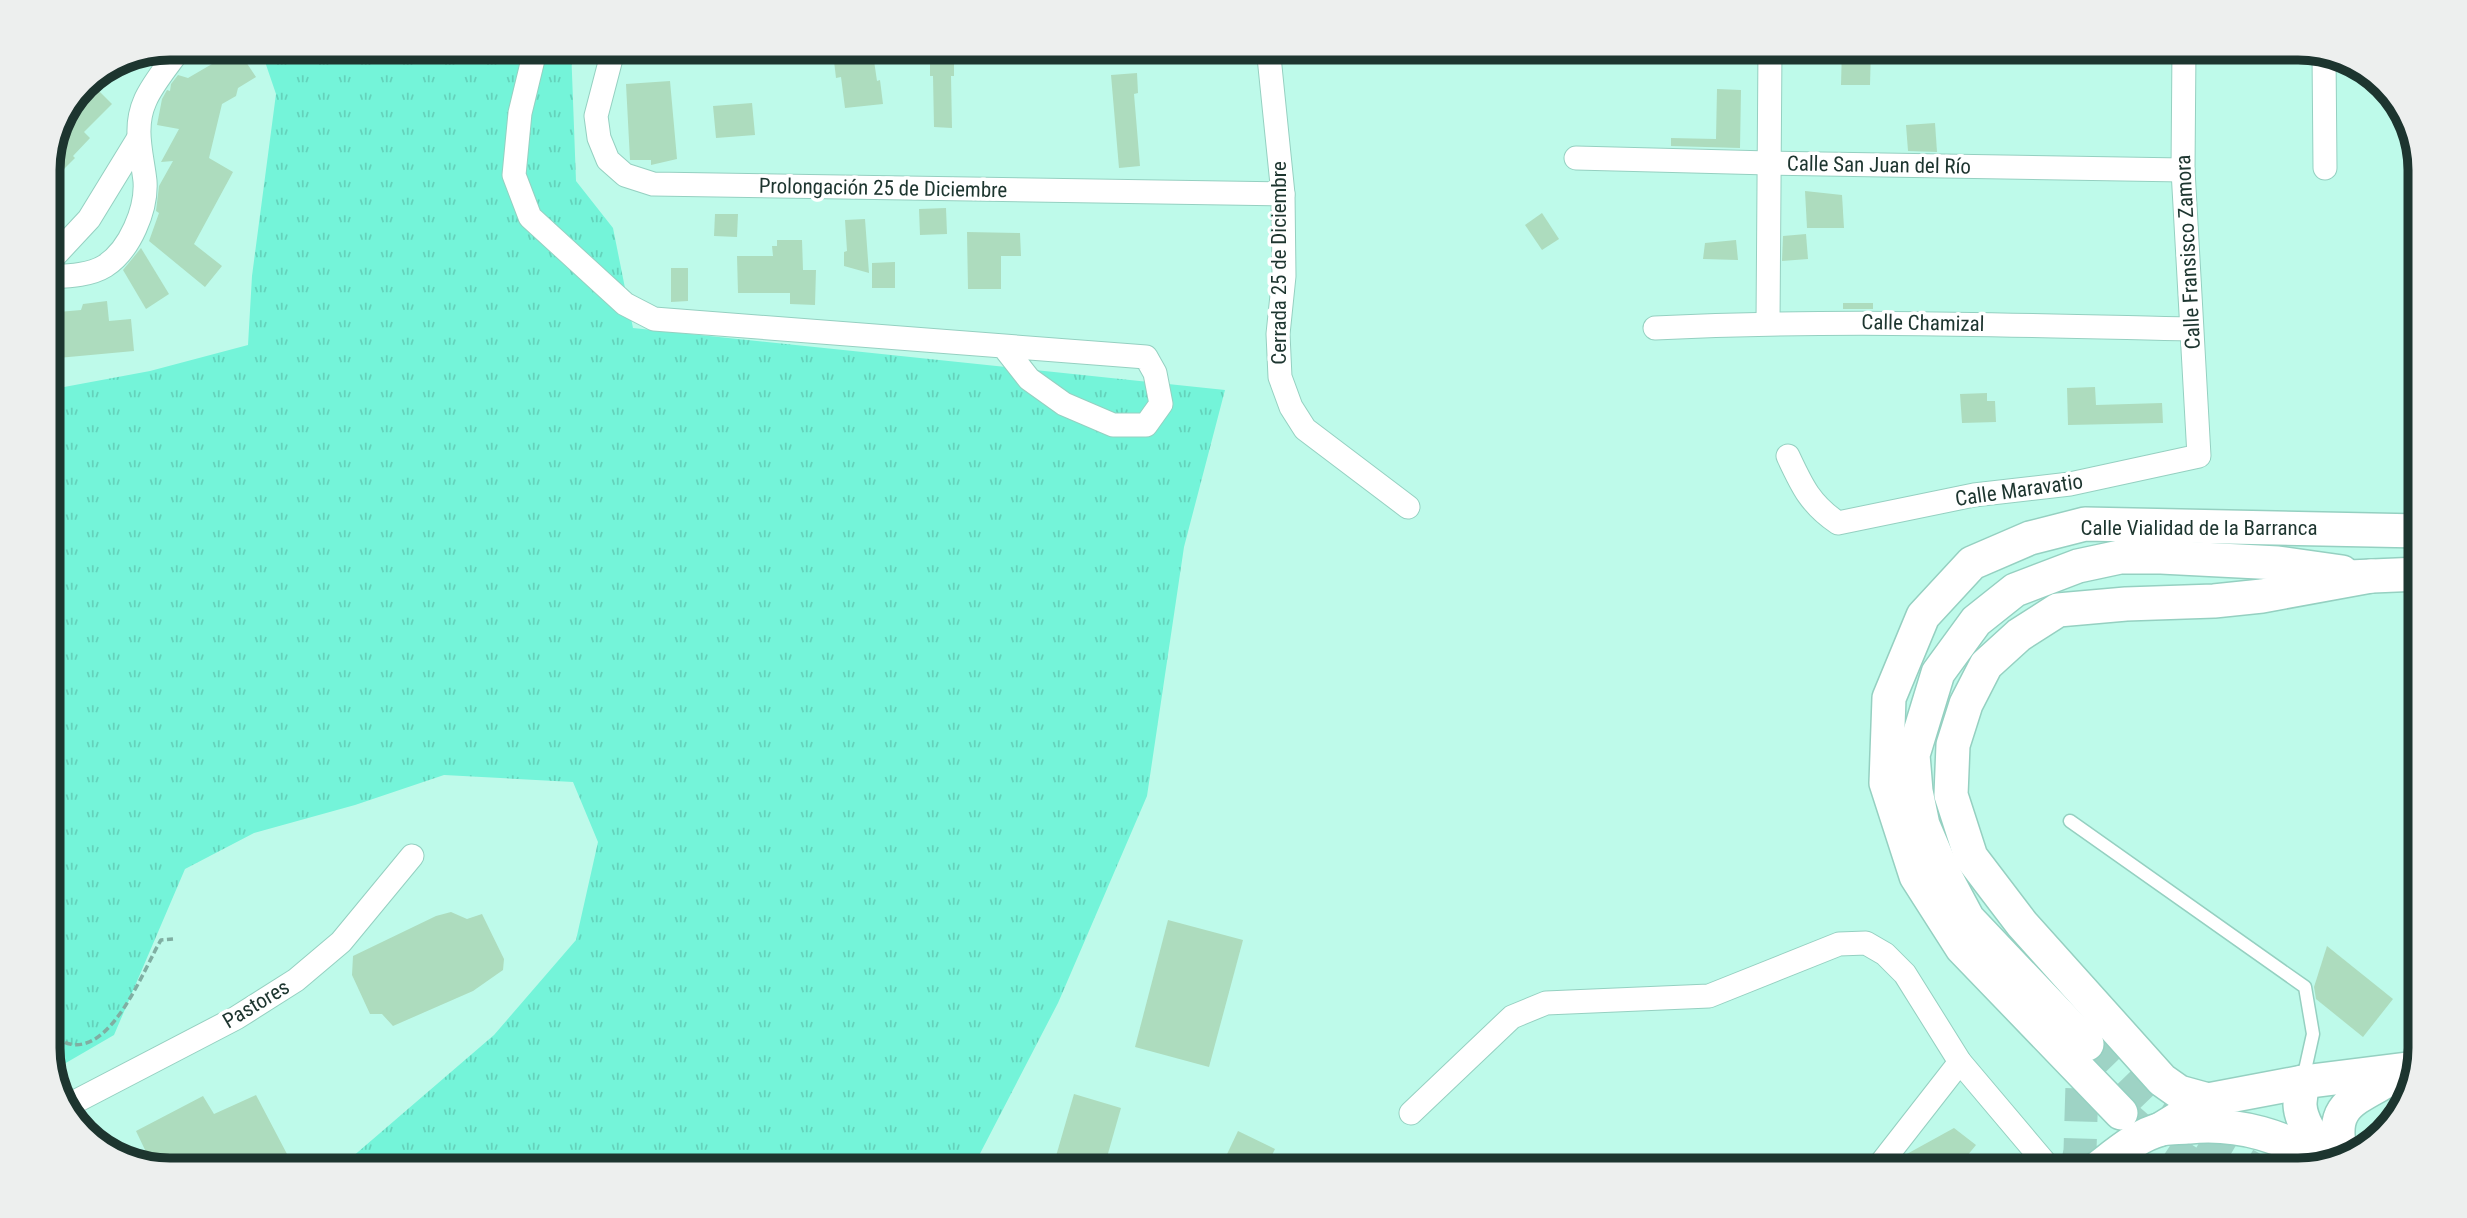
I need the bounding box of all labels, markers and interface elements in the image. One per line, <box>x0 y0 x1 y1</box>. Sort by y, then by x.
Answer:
street label: Calle San Juan del Río <box>1787 151 1971 179</box>
street label: Calle Fransisco Zamora <box>2171 154 2205 350</box>
street label: Cerrada 25 de Diciembre <box>1267 161 1291 365</box>
street label: Prolongación 25 de Diciembre <box>759 174 1008 202</box>
street label: Calle Chamizal <box>1861 310 1985 336</box>
street label: Calle Maravatio <box>1954 469 2084 511</box>
street label: Calle Vialidad de la Barranca <box>2081 516 2317 540</box>
street label: Pastores <box>218 975 294 1033</box>

